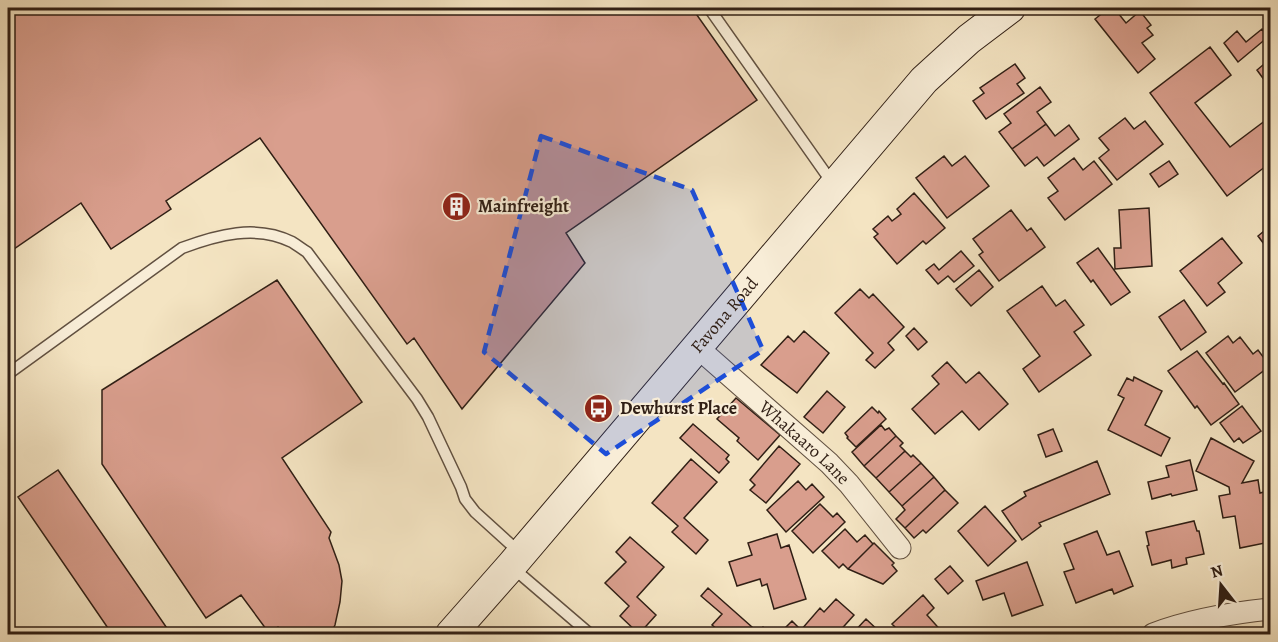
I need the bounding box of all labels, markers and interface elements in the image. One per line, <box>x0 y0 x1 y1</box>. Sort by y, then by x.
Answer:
building icon: Mainfreight <box>441 190 473 222</box>
place label: Mainfreight <box>478 194 569 218</box>
street label: Favona Road <box>685 272 764 358</box>
bus stop icon: Dewhurst Place <box>583 392 615 424</box>
street label: Whakaaro Lane <box>753 395 855 490</box>
place label: Dewhurst Place <box>620 396 737 420</box>
north arrow <box>1191 555 1251 615</box>
text: N <box>1208 559 1226 584</box>

